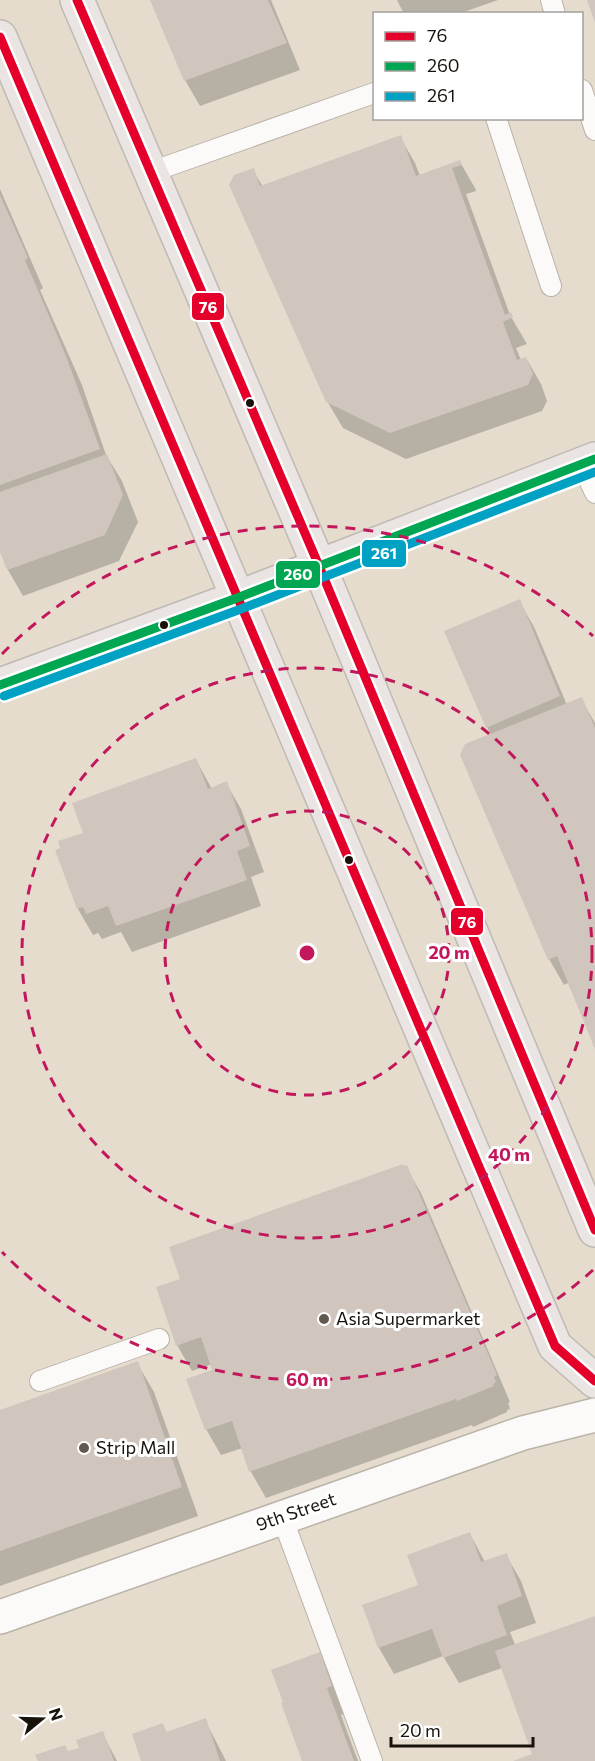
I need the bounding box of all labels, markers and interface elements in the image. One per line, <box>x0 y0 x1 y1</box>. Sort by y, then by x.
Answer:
legend <box>373 12 583 120</box>
text: 76 <box>427 24 447 46</box>
text: 260 <box>427 54 460 76</box>
text: 261 <box>427 84 456 106</box>
line badge: 76 <box>191 292 225 321</box>
text: 76 <box>199 297 217 316</box>
unlabelled marker <box>244 397 256 409</box>
line badge: 261 <box>361 539 407 568</box>
text: 261 <box>371 543 397 562</box>
line badge: 260 <box>275 560 321 589</box>
text: 260 <box>283 564 313 583</box>
unlabelled marker <box>158 619 170 631</box>
unlabelled marker <box>343 854 355 866</box>
line badge: 76 <box>450 907 484 936</box>
text: 76 <box>458 912 476 931</box>
text: 20 m <box>428 941 470 963</box>
centre of rings <box>297 943 317 963</box>
text: 40 m <box>488 1143 530 1165</box>
place label: Asia Supermarket <box>336 1307 480 1329</box>
marker: Asia Supermarket <box>317 1312 331 1326</box>
text: 60 m <box>286 1368 328 1390</box>
place label: Strip Mall <box>96 1436 175 1458</box>
marker: Strip Mall <box>77 1441 91 1455</box>
street label: 9th Street <box>253 1487 338 1535</box>
north arrow <box>12 1689 72 1749</box>
text: N <box>46 1705 68 1723</box>
scale bar <box>391 1710 534 1748</box>
text: 20 m <box>400 1719 441 1741</box>

